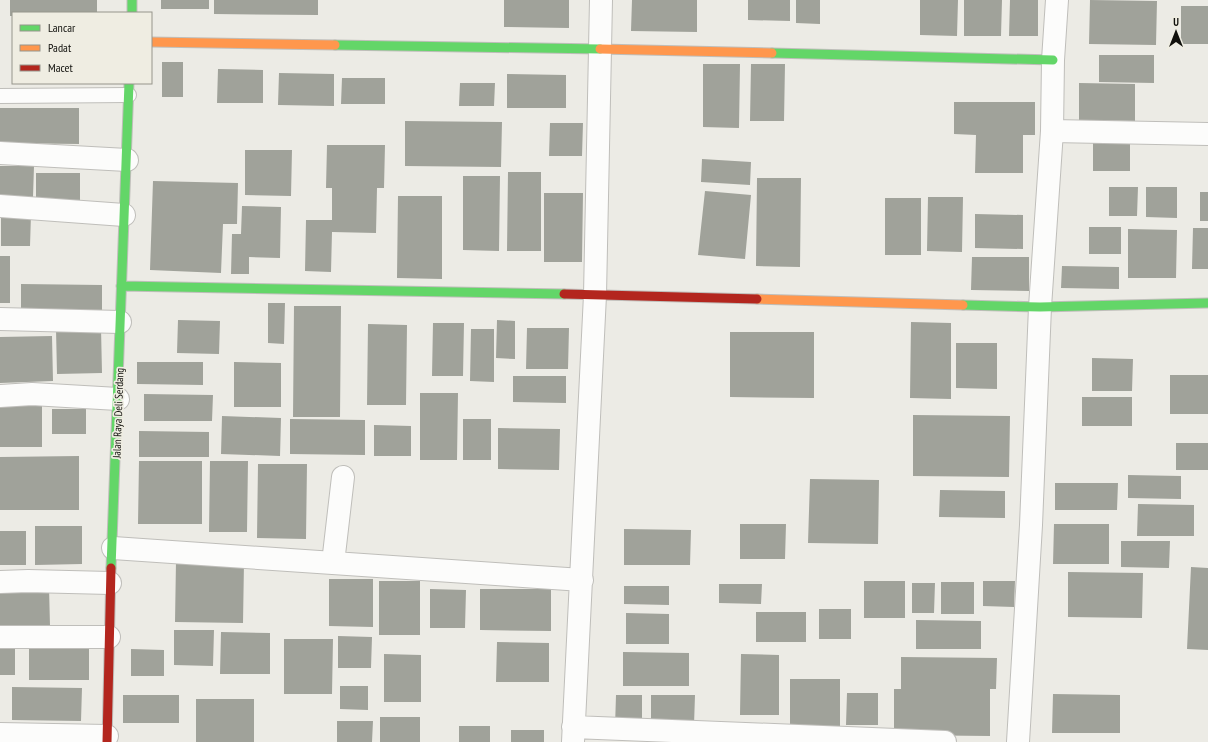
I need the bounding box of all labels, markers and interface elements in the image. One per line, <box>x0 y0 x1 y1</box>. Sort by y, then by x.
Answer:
legend <box>12 12 152 84</box>
north arrow <box>1156 12 1196 52</box>
text: U <box>1173 15 1179 29</box>
text: Lancar <box>48 20 76 35</box>
text: Padat <box>48 40 72 55</box>
text: Macet <box>48 60 73 75</box>
street label: Jalan Raya Deli Serdang <box>109 367 127 459</box>

